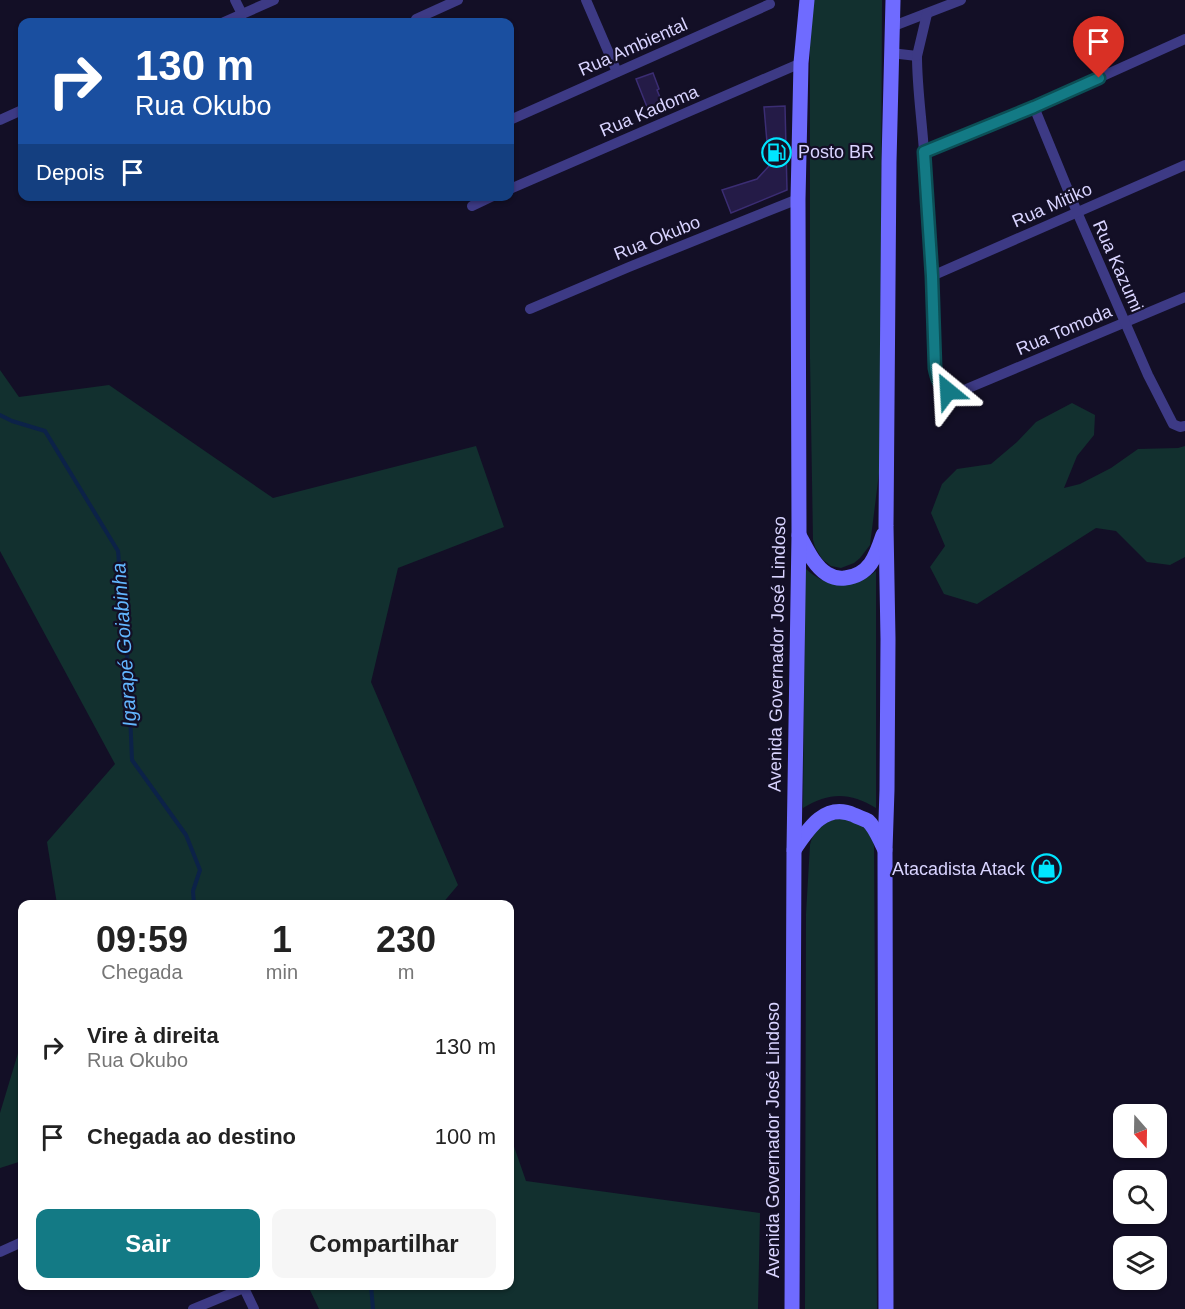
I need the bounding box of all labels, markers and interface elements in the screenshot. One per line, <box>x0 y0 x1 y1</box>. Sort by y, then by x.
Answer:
street label: Rua Ambiental <box>575 14 691 80</box>
pin <box>1073 16 1124 78</box>
icon: arrive <box>1082 25 1115 58</box>
icon: right <box>36 42 114 120</box>
text: 130 m <box>135 42 254 89</box>
street label: Rua Kadoma <box>597 81 702 141</box>
text: Rua Okubo <box>135 91 272 121</box>
fuel station icon: Posto BR <box>761 136 793 168</box>
place label: Posto BR <box>798 142 874 162</box>
icon: arrive <box>116 156 149 189</box>
text: Depois <box>36 160 104 185</box>
street label: Rua Mitiko <box>1009 179 1095 231</box>
street label: Rua Okubo <box>611 212 703 264</box>
street label: Rua Kazumi <box>1089 217 1147 315</box>
street label: Rua Tomoda <box>1013 301 1116 359</box>
position arrow <box>916 359 980 423</box>
street label: Avenida Governador José Lindoso <box>765 516 789 792</box>
water label: Igarapé Goiabinha <box>107 562 141 728</box>
shop icon: Atacadista Atack <box>1030 853 1062 885</box>
place label: Atacadista Atack <box>892 859 1026 879</box>
text: 09:59 <box>96 919 188 960</box>
text: 1 <box>272 919 292 960</box>
text: 230 <box>376 919 436 960</box>
text: Chegada <box>101 961 183 983</box>
text: min <box>266 961 298 983</box>
text: m <box>398 961 414 983</box>
street label: Avenida Governador José Lindoso <box>763 1002 783 1278</box>
text: Vire à direita <box>87 1023 219 1048</box>
icon: right <box>36 1031 69 1064</box>
text: 130 m <box>435 1034 496 1059</box>
text: Rua Okubo <box>87 1049 188 1071</box>
north arrow <box>1113 1104 1167 1158</box>
map controls <box>1113 1104 1167 1290</box>
icon: arrive <box>36 1121 69 1154</box>
text: Chegada ao destino <box>87 1124 296 1149</box>
text: 100 m <box>435 1124 496 1149</box>
button: search <box>1113 1170 1167 1224</box>
button: Sair <box>36 1209 260 1278</box>
button: Compartilhar <box>272 1209 496 1278</box>
button: layers <box>1113 1236 1167 1290</box>

